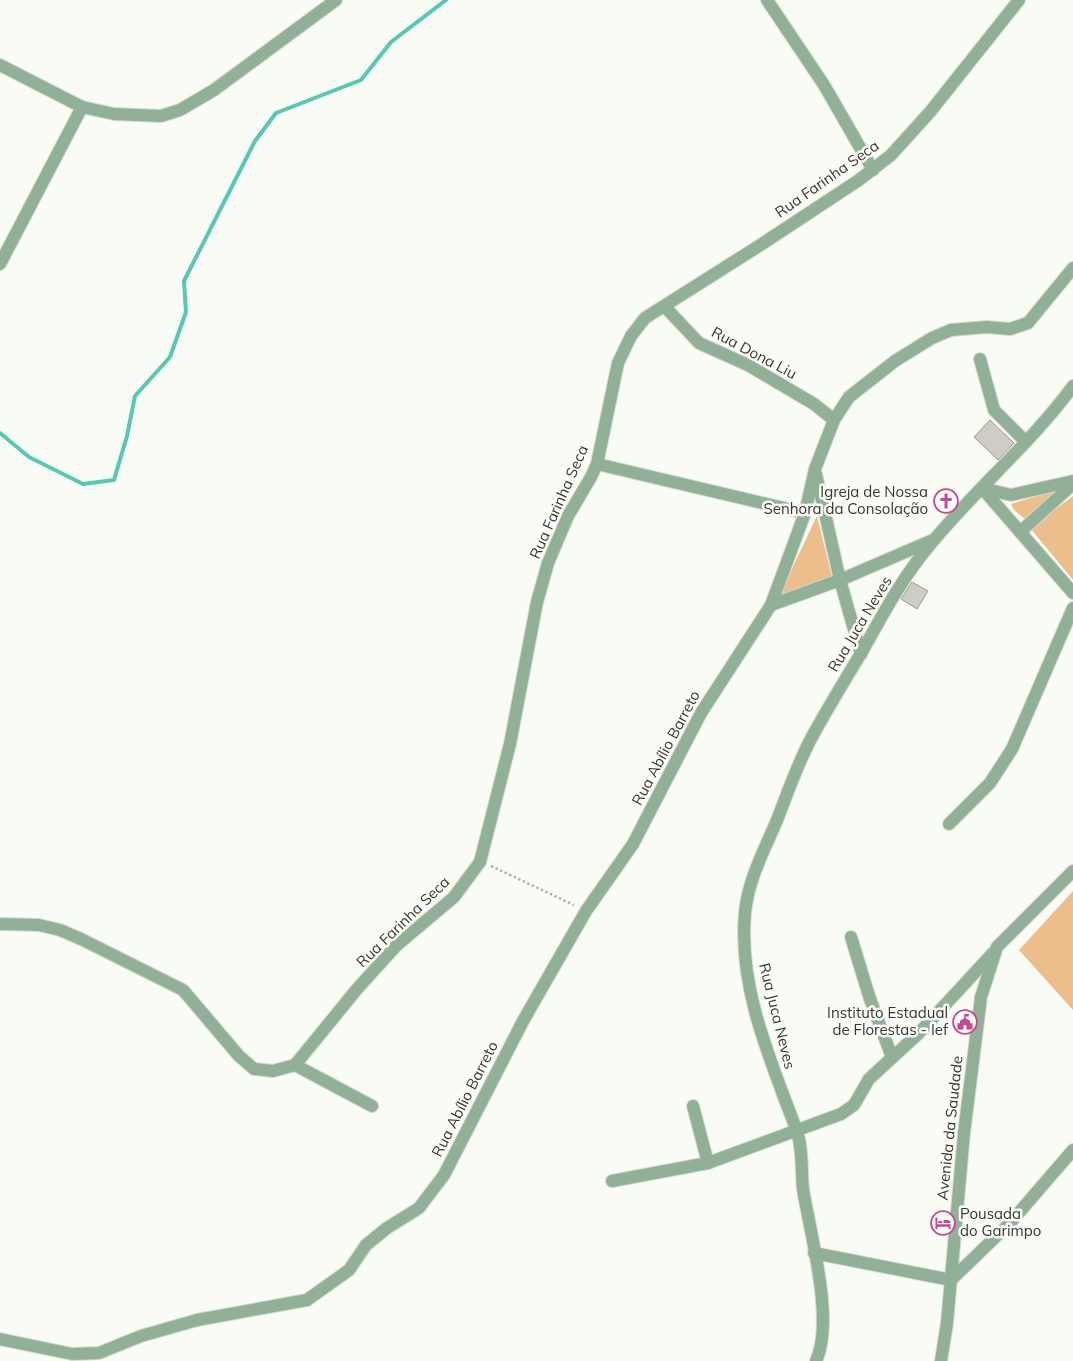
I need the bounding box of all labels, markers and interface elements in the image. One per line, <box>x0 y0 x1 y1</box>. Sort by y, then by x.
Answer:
street label: Rua Farinha Seca <box>771 136 882 221</box>
street label: Rua Dona Liu <box>708 322 800 383</box>
street label: Rua Farinha Seca <box>525 442 592 562</box>
place label: Igreja de Nossa Senhora da Consolação <box>763 482 928 518</box>
church icon: Igreja de Nossa Senhora da Consolação <box>933 488 959 514</box>
street label: Rua Juca Neves <box>823 572 896 675</box>
street label: Rua Abílio Barreto <box>627 687 704 808</box>
street label: Rua Farinha Seca <box>352 872 453 971</box>
street label: Rua Juca Neves <box>755 961 800 1071</box>
place label: Instituto Estadual de Florestas - Ief <box>827 1003 949 1039</box>
public building icon: Instituto Estadual de Florestas - Ief <box>952 1009 978 1035</box>
street label: Rua Abílio Barreto <box>427 1038 502 1160</box>
street label: Avenida da Saudade <box>932 1055 967 1201</box>
place label: Pousada do Garimpo <box>960 1204 1041 1240</box>
hotel icon: Pousada do Garimpo <box>930 1210 956 1236</box>

